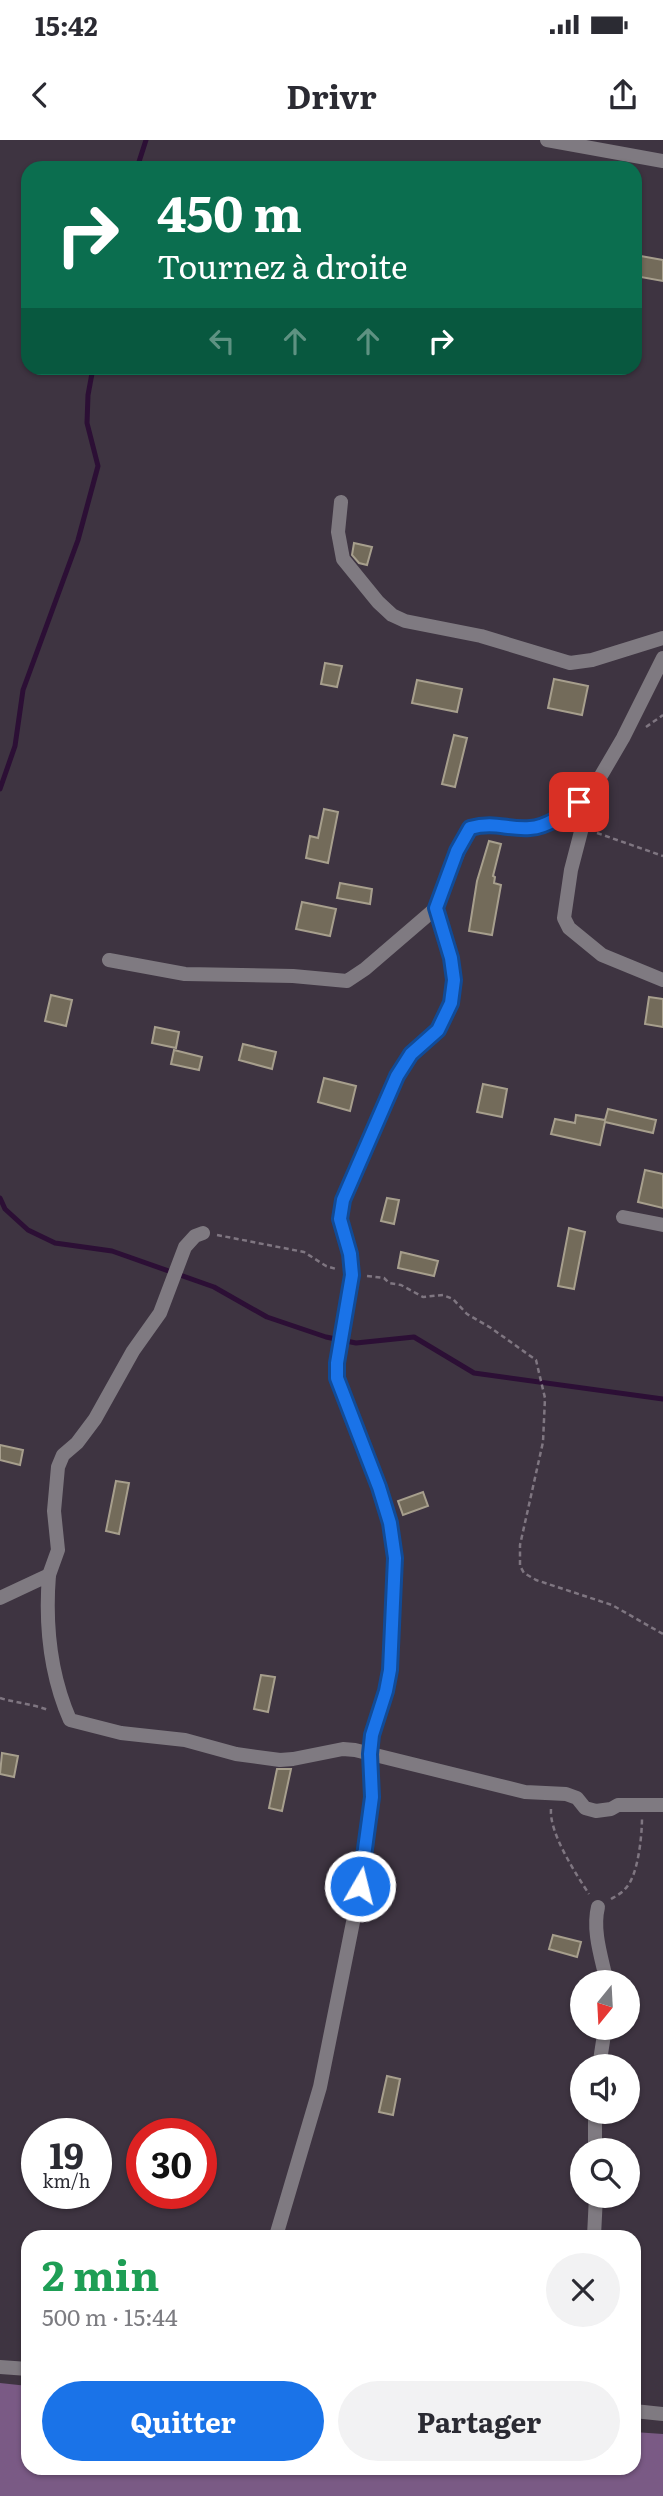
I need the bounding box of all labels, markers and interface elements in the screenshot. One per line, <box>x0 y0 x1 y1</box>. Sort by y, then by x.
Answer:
text: 15:42 <box>35 5 98 44</box>
text: Drivr <box>286 71 377 119</box>
icon: back <box>21 76 59 114</box>
icon: share <box>604 76 642 114</box>
text: 450 m <box>157 174 302 247</box>
icon: right <box>42 189 133 280</box>
text: Tournez à droite <box>157 241 408 289</box>
icon: left <box>203 322 241 360</box>
icon: ahead <box>276 322 314 360</box>
icon: ahead <box>349 322 387 360</box>
icon: right <box>422 322 460 360</box>
pin <box>549 772 609 832</box>
icon: arrive <box>560 783 598 821</box>
position arrow <box>323 1849 397 1923</box>
north arrow <box>570 1970 640 2040</box>
map controls <box>570 1970 640 2208</box>
button: sound <box>570 2054 640 2124</box>
speed limit sign: 30 <box>126 2118 217 2209</box>
text: 19 <box>49 2128 84 2180</box>
button: search <box>570 2138 640 2208</box>
text: km/h <box>43 2167 90 2194</box>
text: 2 min <box>42 2242 159 2304</box>
button: close <box>546 2253 620 2327</box>
text: 500 m · 15:44 <box>42 2299 178 2333</box>
button: Quitter <box>42 2381 324 2461</box>
button: Partager <box>338 2381 620 2461</box>

